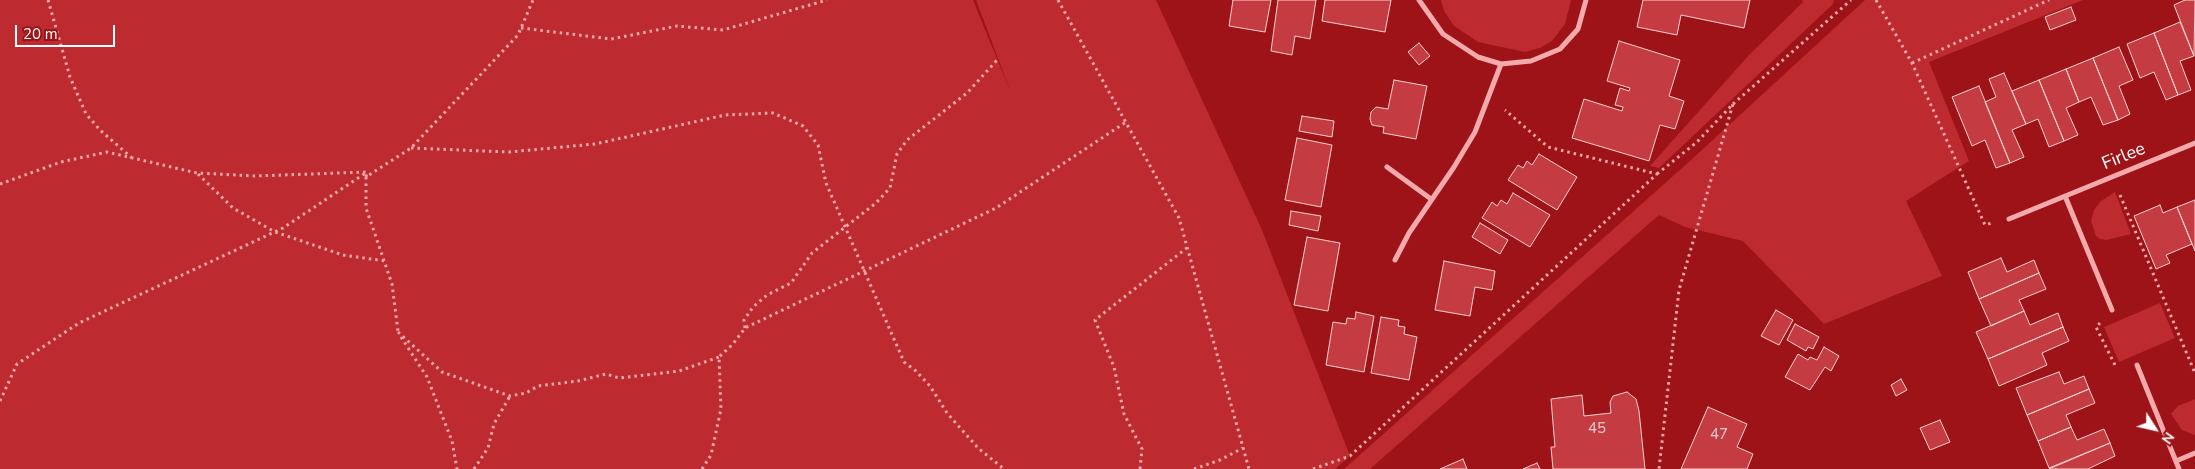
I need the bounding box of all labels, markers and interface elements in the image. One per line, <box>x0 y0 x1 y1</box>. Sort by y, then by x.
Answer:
scale bar <box>18 15 118 47</box>
text: 20 m <box>23 24 58 44</box>
street label: Firlee <box>2099 139 2149 175</box>
north arrow <box>2130 404 2180 454</box>
house number: 45 <box>1588 420 1606 438</box>
house number: 47 <box>1710 426 1728 444</box>
text: N <box>2157 428 2178 448</box>

